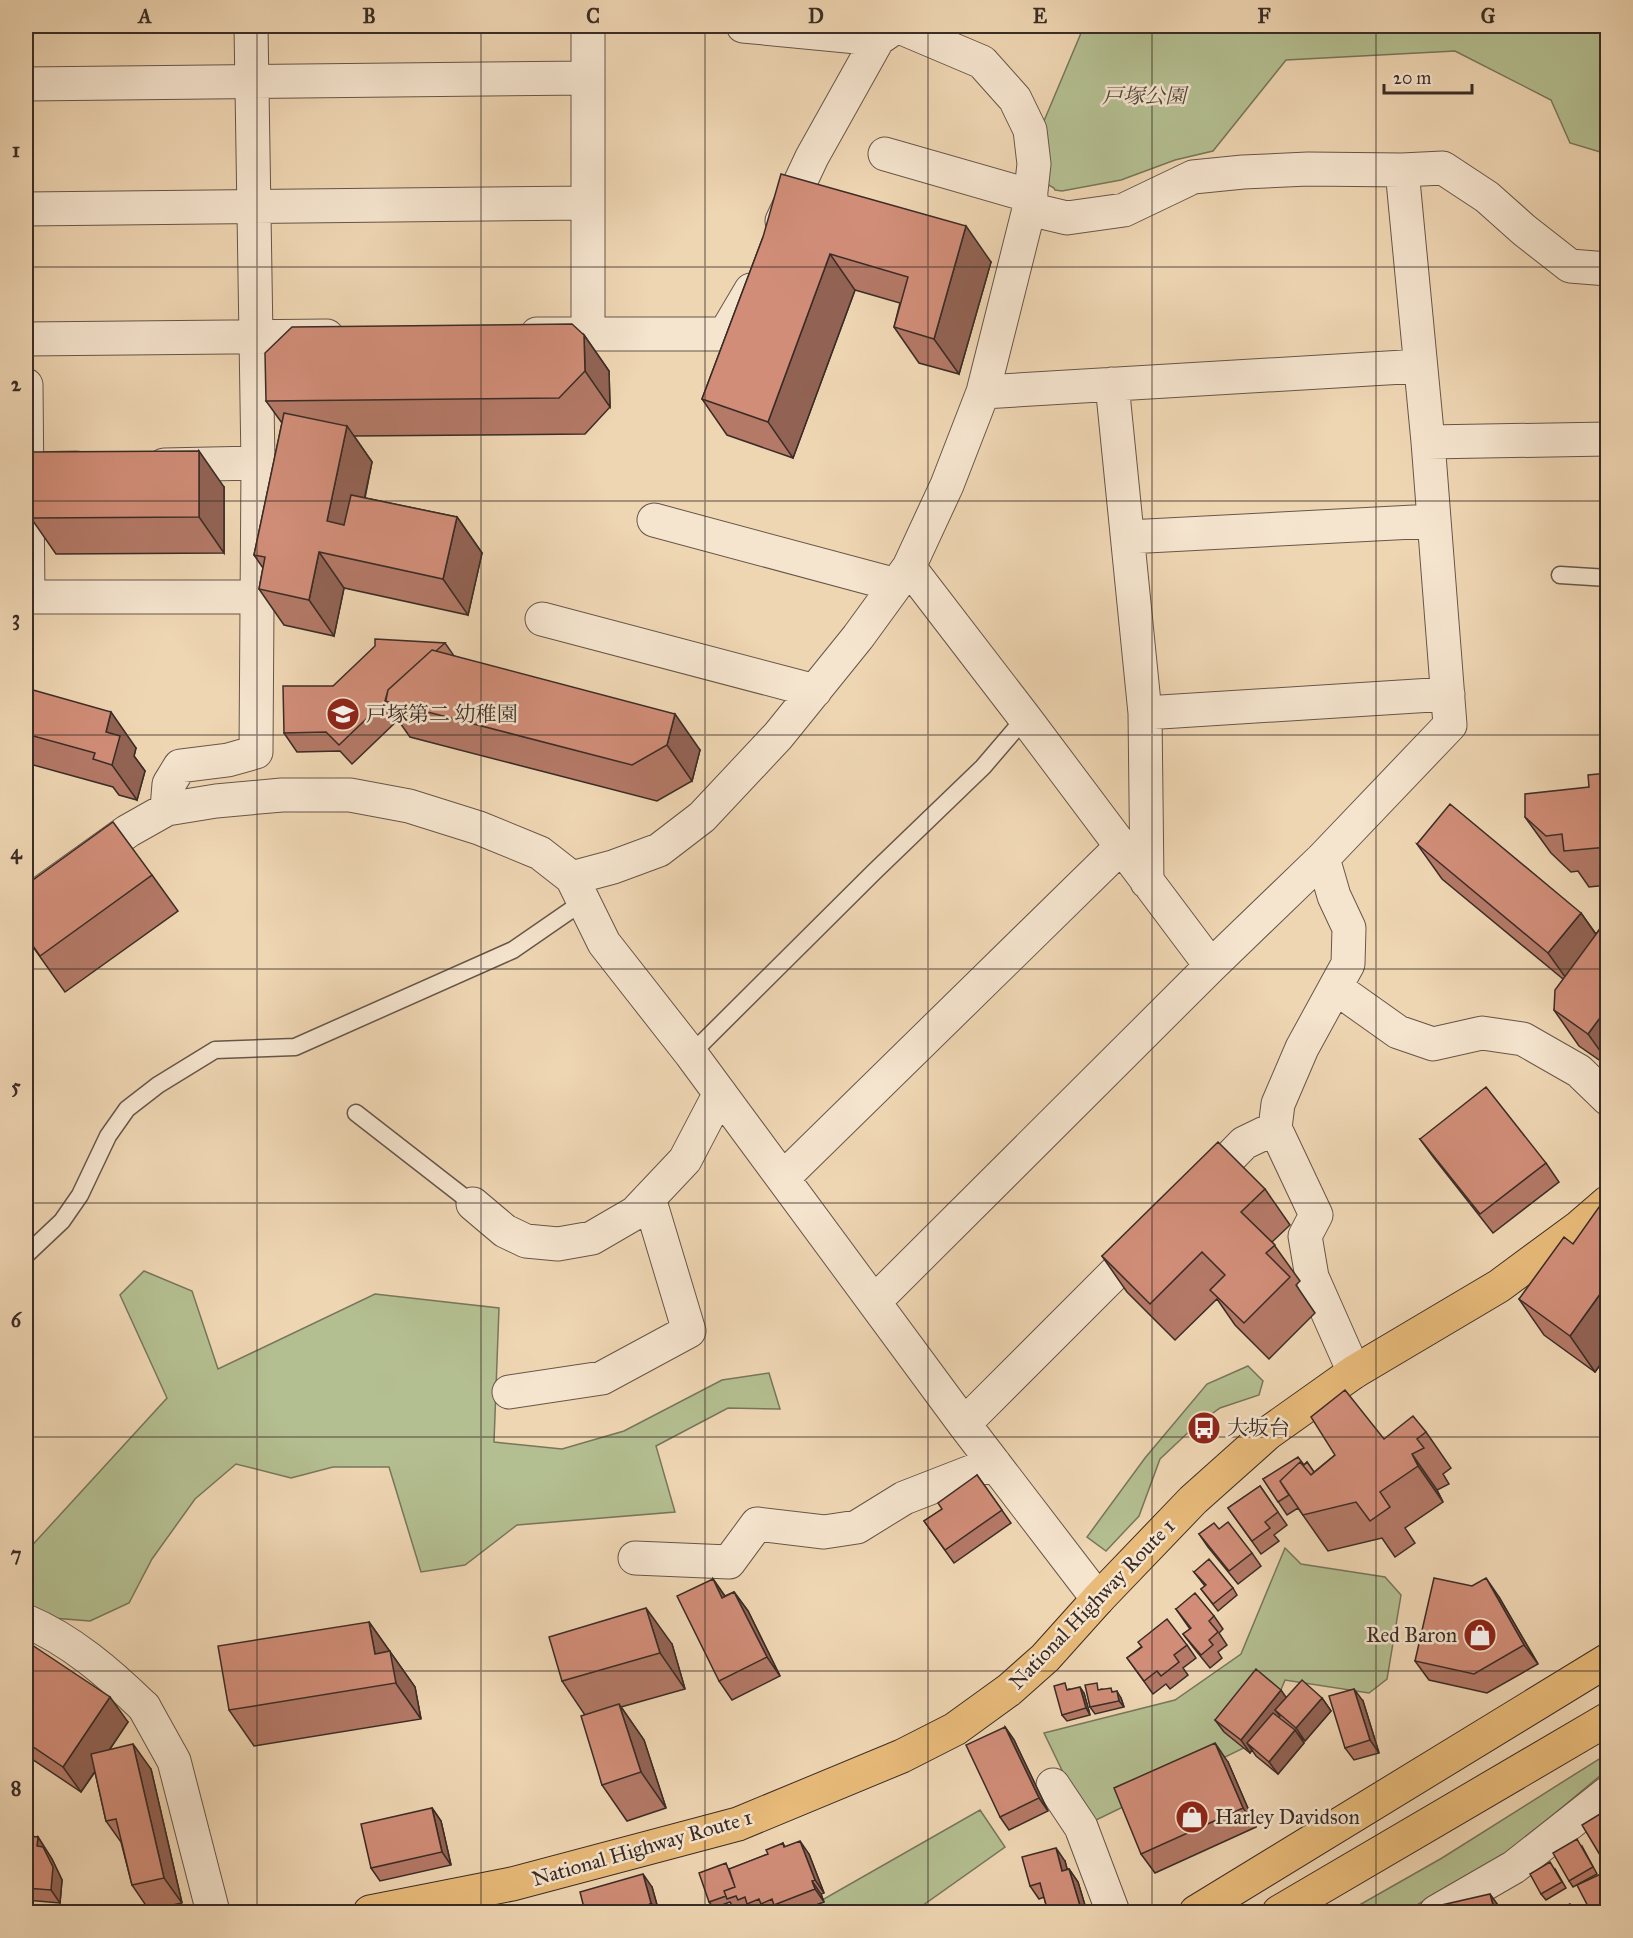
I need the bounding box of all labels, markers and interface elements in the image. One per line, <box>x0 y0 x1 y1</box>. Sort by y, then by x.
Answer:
text: A <box>136 4 152 28</box>
text: B <box>362 4 376 28</box>
text: C <box>586 4 600 28</box>
text: D <box>808 4 824 28</box>
text: E <box>1033 4 1048 28</box>
text: F <box>1257 4 1271 28</box>
text: G <box>1481 4 1496 28</box>
scale bar <box>1384 57 1472 95</box>
text: 20 m <box>1393 67 1431 89</box>
park label: 戸塚公園 <box>1102 83 1189 109</box>
text: 1 <box>12 138 20 162</box>
text: 2 <box>11 372 22 396</box>
text: 3 <box>12 606 20 631</box>
school or university icon: 戸塚第二 幼稚園 <box>325 696 361 732</box>
place label: 戸塚第二 幼稚園 <box>366 701 518 727</box>
text: 4 <box>10 840 22 865</box>
text: 5 <box>11 1074 21 1098</box>
text: 6 <box>11 1308 23 1332</box>
bus stop icon: 大坂台 <box>1186 1410 1222 1446</box>
place label: 大坂台 <box>1227 1415 1290 1441</box>
street label: National Highway Route 1 <box>1004 1513 1180 1695</box>
text: 7 <box>11 1542 22 1566</box>
shop icon: Red Baron <box>1462 1617 1498 1653</box>
place label: Red Baron <box>1366 1622 1457 1648</box>
text: 8 <box>11 1776 21 1800</box>
shop icon: Harley Davidson <box>1174 1799 1210 1835</box>
street label: National Highway Route 1 <box>529 1804 755 1892</box>
place label: Harley Davidson <box>1215 1804 1360 1830</box>

